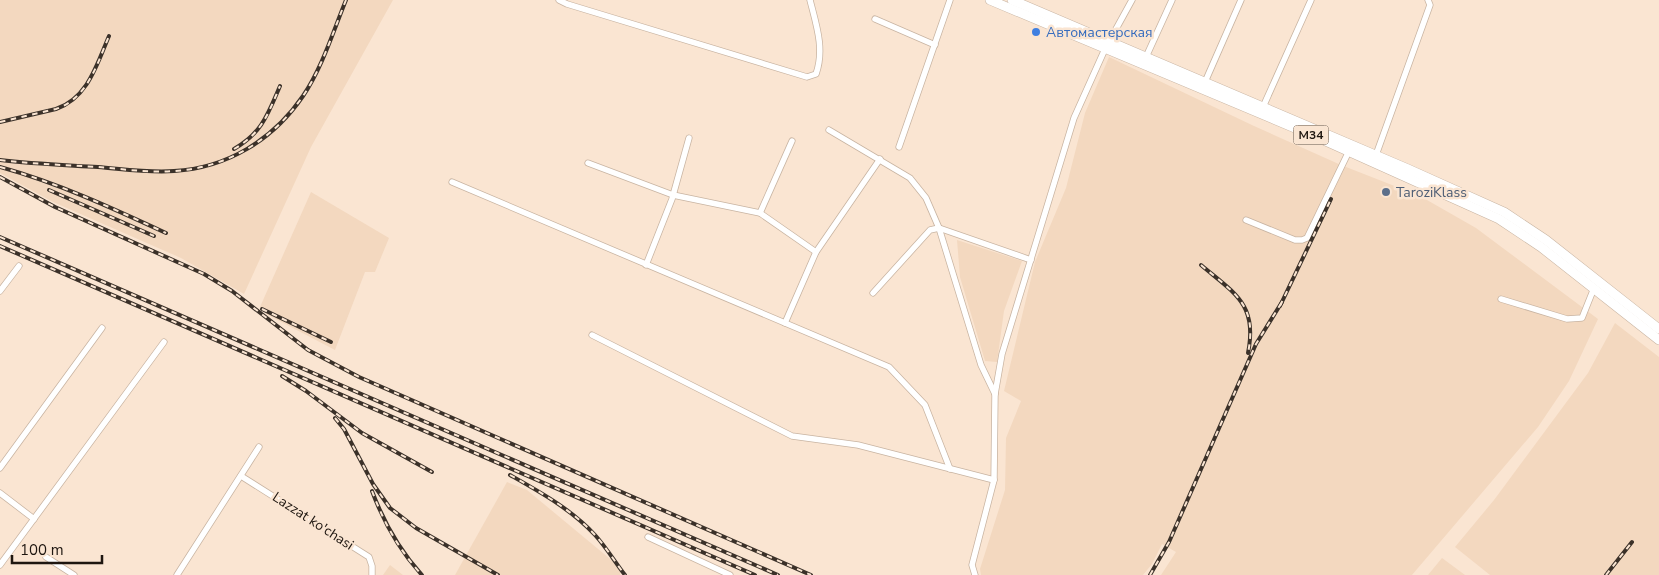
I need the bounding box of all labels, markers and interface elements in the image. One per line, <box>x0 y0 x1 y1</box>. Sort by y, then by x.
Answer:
place label: Автомастерская <box>1046 23 1153 42</box>
marker: Автомастерская <box>1030 26 1042 38</box>
road number: M34 <box>1294 126 1328 144</box>
place label: TaroziKlass <box>1396 183 1467 202</box>
marker: TaroziKlass <box>1380 186 1392 198</box>
street label: Lazzat ko'chasi <box>269 488 357 554</box>
scale bar <box>12 532 102 564</box>
text: 100 m <box>20 540 64 560</box>

